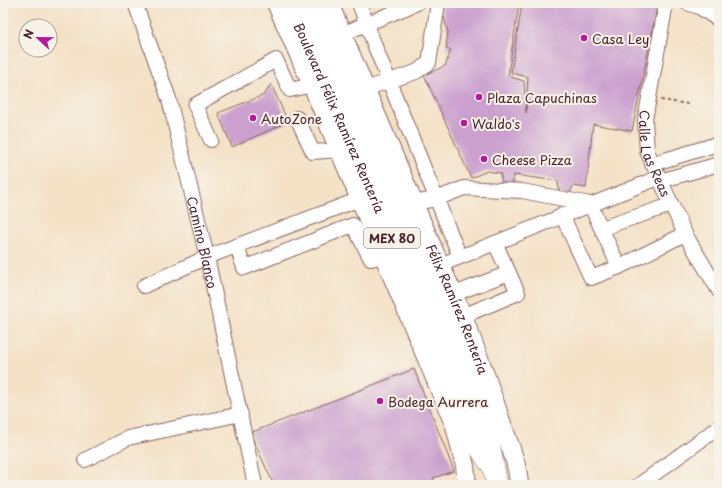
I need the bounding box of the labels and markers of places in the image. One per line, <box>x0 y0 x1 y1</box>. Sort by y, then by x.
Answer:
place label: Casa Ley <box>592 29 649 48</box>
marker: Casa Ley <box>579 33 589 43</box>
place label: Plaza Capuchinas <box>487 88 597 107</box>
marker: Plaza Capuchinas <box>474 92 484 102</box>
place label: AutoZone <box>261 109 322 128</box>
marker: AutoZone <box>248 113 258 123</box>
place label: Waldo's <box>472 114 520 133</box>
marker: Waldo's <box>459 118 469 128</box>
place label: Cheese Pizza <box>492 150 573 169</box>
marker: Cheese Pizza <box>479 154 489 164</box>
place label: Bodega Aurrera <box>388 392 488 411</box>
marker: Bodega Aurrera <box>375 396 385 406</box>

